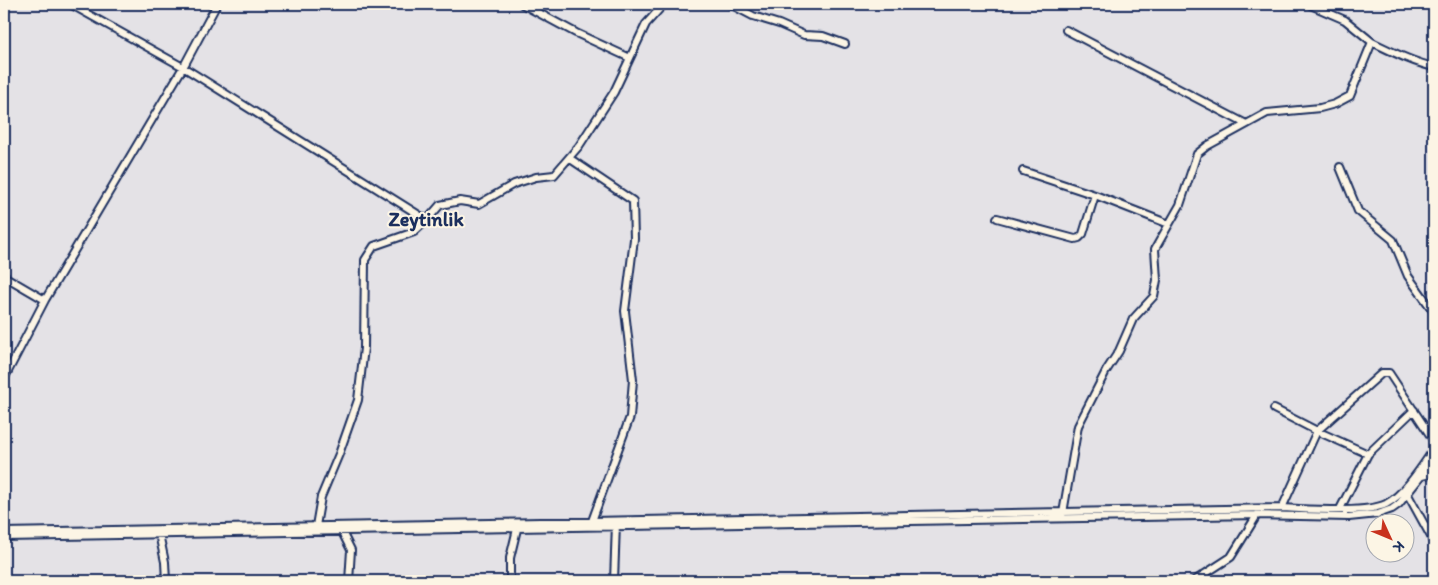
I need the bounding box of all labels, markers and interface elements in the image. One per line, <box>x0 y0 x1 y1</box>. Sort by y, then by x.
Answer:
district label: Zeytinlik <box>388 207 464 232</box>
north arrow <box>1366 512 1416 562</box>
text: K <box>1389 538 1408 557</box>

